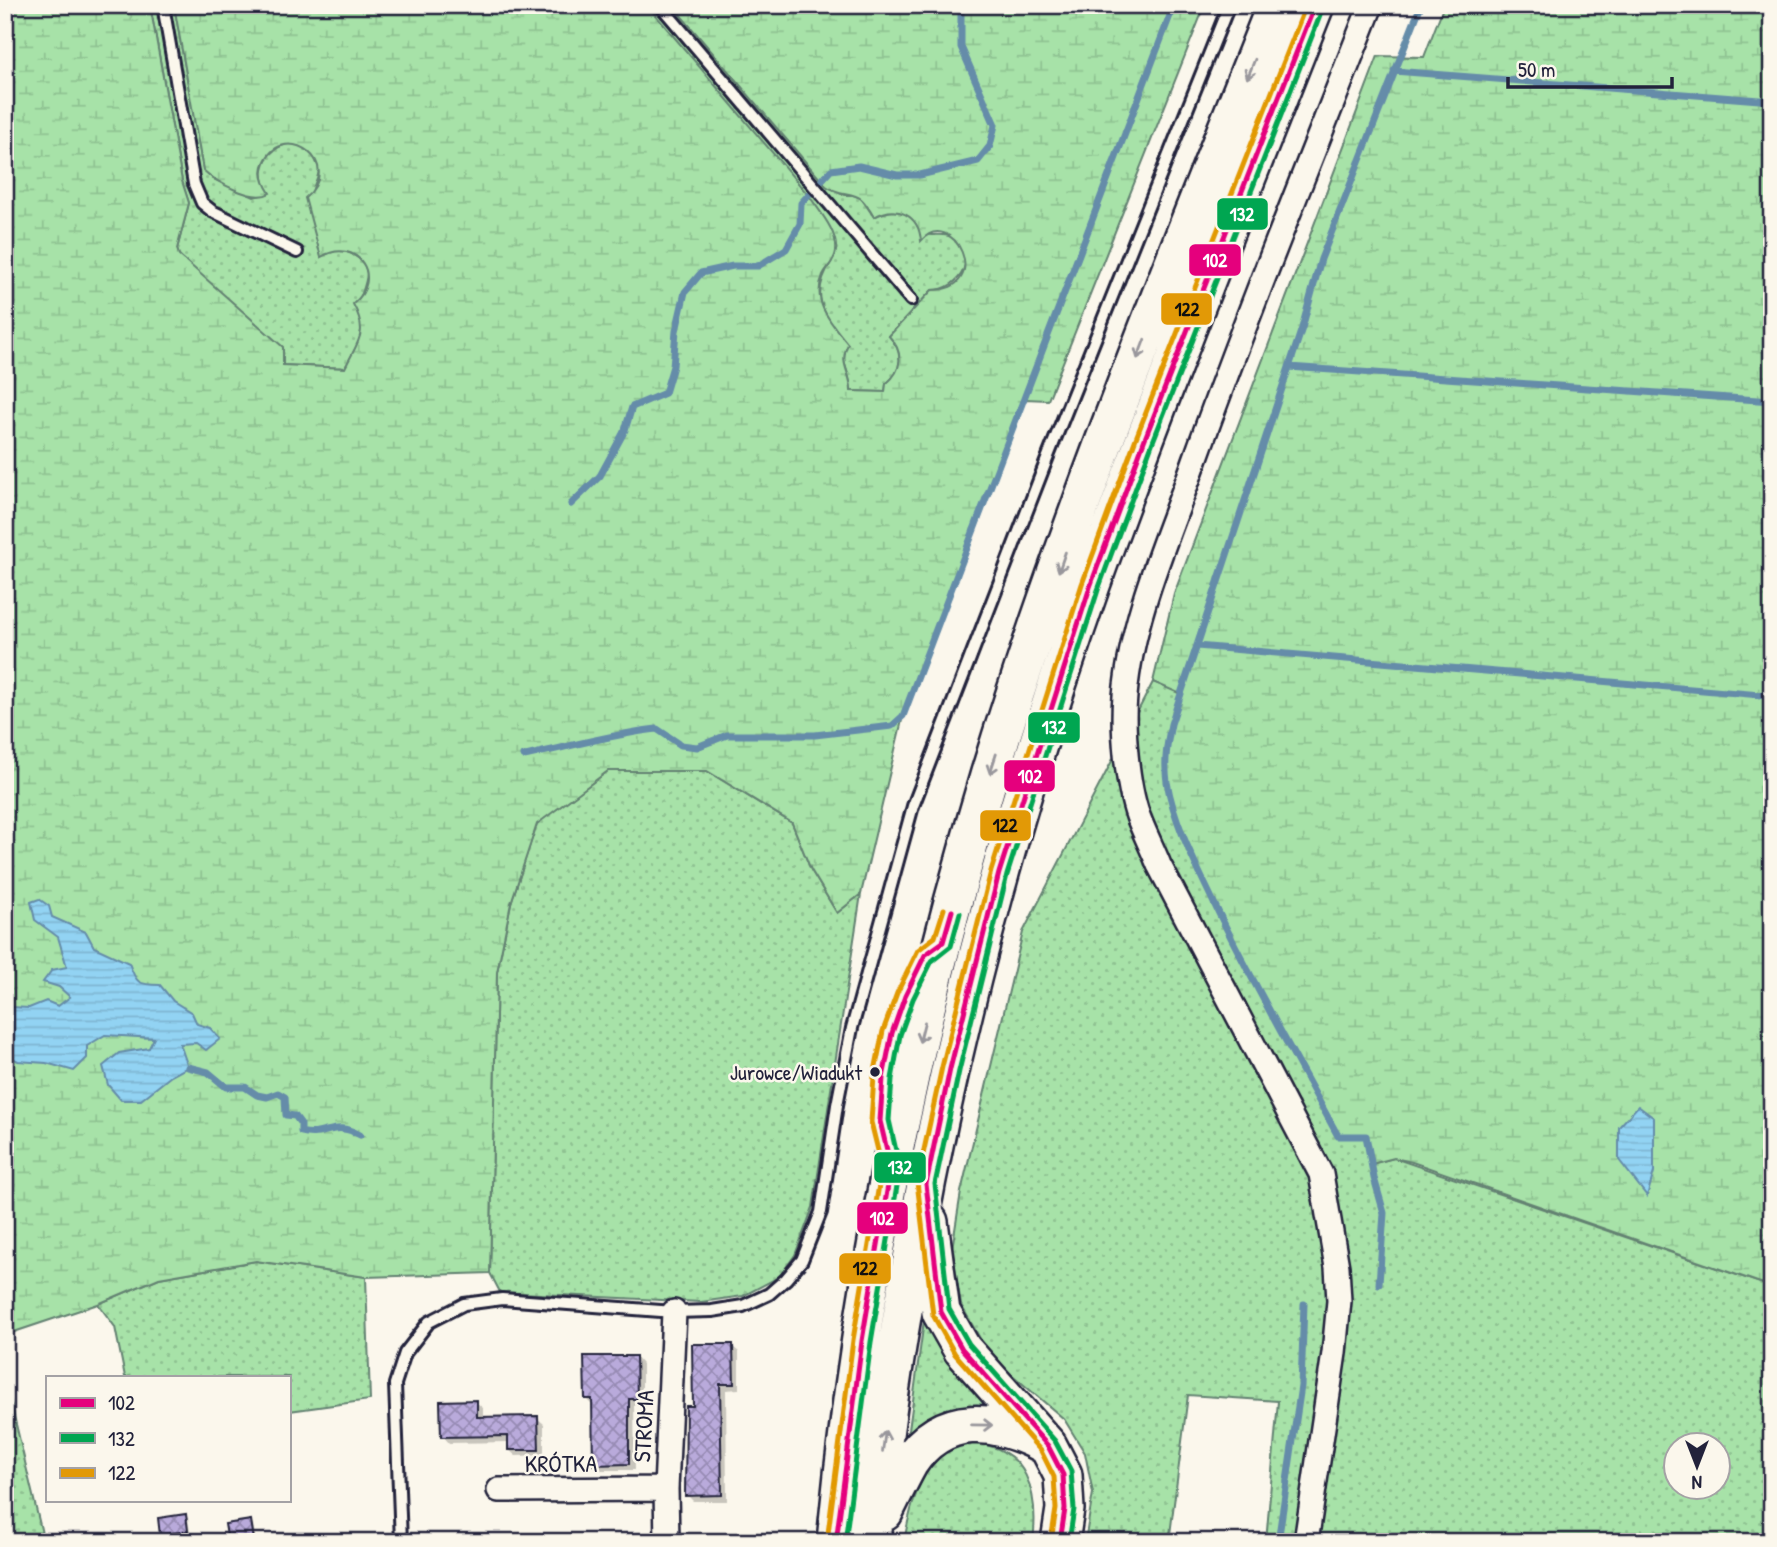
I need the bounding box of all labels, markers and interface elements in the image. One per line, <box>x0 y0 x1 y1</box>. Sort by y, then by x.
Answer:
scale bar <box>1508 46 1672 90</box>
text: 50 m <box>1518 55 1555 84</box>
one-way arrow <box>1243 57 1256 79</box>
line badge: 132 <box>1216 197 1269 231</box>
text: 132 <box>1230 201 1254 227</box>
line badge: 102 <box>1188 243 1242 277</box>
text: 102 <box>1203 247 1227 273</box>
line badge: 122 <box>1160 292 1213 326</box>
text: 122 <box>1175 296 1199 322</box>
one-way arrow <box>1134 338 1147 359</box>
one-way arrow <box>1055 551 1067 573</box>
line badge: 132 <box>1027 711 1081 744</box>
text: 132 <box>1042 714 1066 740</box>
one-way arrow <box>986 752 999 774</box>
line badge: 102 <box>1003 759 1056 793</box>
text: 102 <box>1018 763 1042 789</box>
line badge: 122 <box>979 809 1032 842</box>
text: 122 <box>993 812 1017 838</box>
one-way arrow <box>915 1020 928 1043</box>
place label: Jurowce/Wiadukt <box>730 1057 862 1087</box>
marker: Jurowce/Wiadukt <box>868 1065 882 1079</box>
line badge: 132 <box>873 1151 927 1184</box>
text: 132 <box>888 1154 912 1180</box>
line badge: 102 <box>856 1201 909 1235</box>
text: 102 <box>870 1205 894 1231</box>
line badge: 122 <box>838 1252 892 1285</box>
text: 122 <box>853 1255 877 1281</box>
legend <box>46 1376 290 1502</box>
text: 102 <box>108 1388 135 1417</box>
street label: STROMA <box>625 1389 661 1463</box>
one-way arrow <box>970 1418 993 1432</box>
text: 132 <box>108 1424 135 1453</box>
one-way arrow <box>877 1430 890 1453</box>
north arrow <box>1662 1432 1732 1502</box>
street label: KRÓTKA <box>525 1447 597 1479</box>
text: 122 <box>108 1458 135 1487</box>
text: N <box>1692 1470 1702 1496</box>

